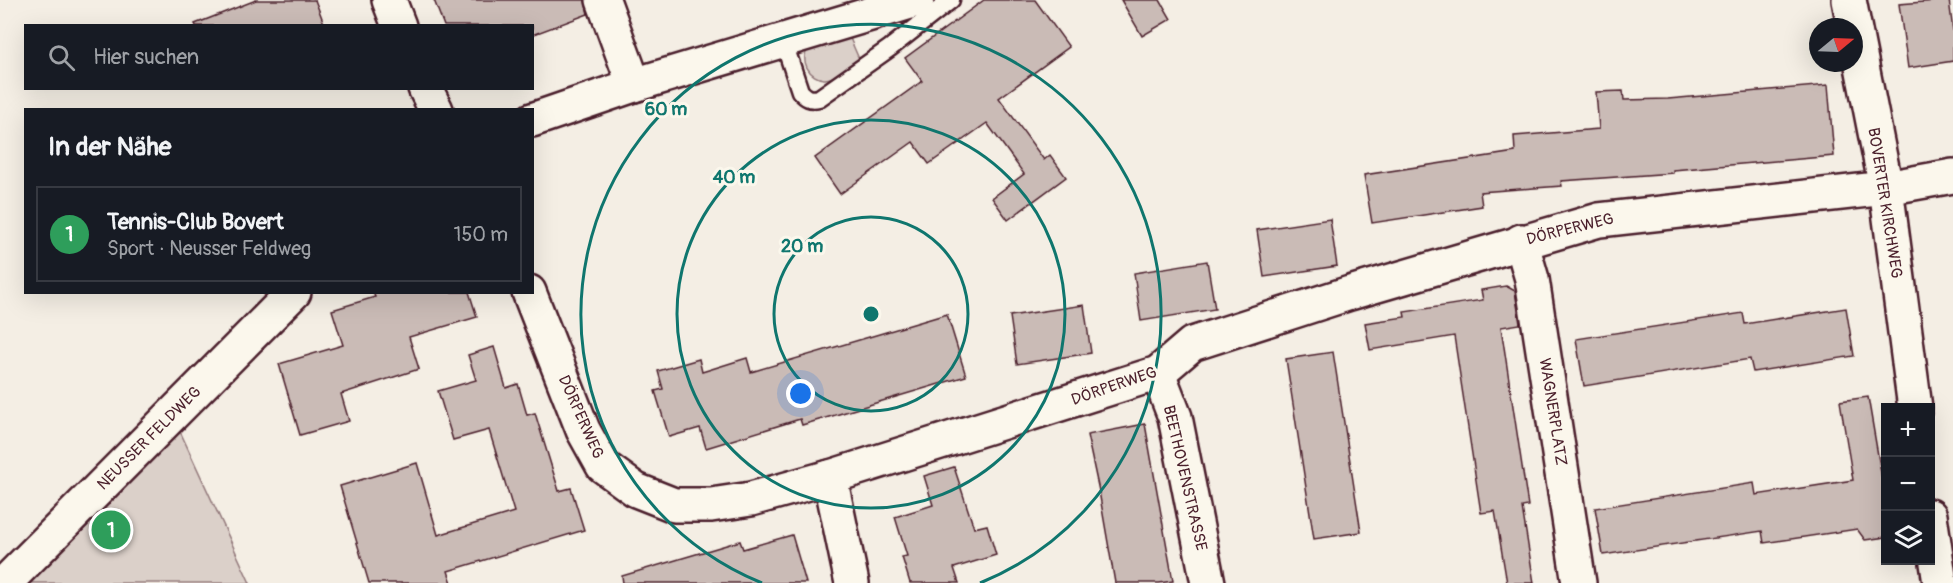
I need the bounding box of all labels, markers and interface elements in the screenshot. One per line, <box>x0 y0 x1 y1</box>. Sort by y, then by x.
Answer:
north arrow <box>1809 18 1863 72</box>
search box <box>24 24 534 90</box>
icon: search <box>45 41 78 74</box>
text: Hier suchen <box>93 43 199 71</box>
text: 60 m <box>645 98 687 121</box>
street label: BOVERTER KIRCHWEG <box>1863 126 1907 280</box>
text: In der Nähe <box>48 131 171 163</box>
text: 40 m <box>713 166 755 189</box>
text: Tennis-Club Bovert <box>107 208 284 236</box>
street label: DÖRPERWEG <box>1524 209 1616 249</box>
text: 1 <box>66 222 73 247</box>
text: 150 m <box>454 222 508 247</box>
text: 20 m <box>781 235 823 258</box>
text: Sport · Neusser Feldweg <box>107 236 311 261</box>
centre of rings <box>861 304 881 324</box>
street label: WAGNERPLATZ <box>1535 357 1571 467</box>
street label: DÖRPERWEG <box>1069 362 1159 410</box>
street label: DÖRPERWEG <box>554 372 608 462</box>
your location <box>786 379 815 408</box>
street label: NEUSSER FELDWEG <box>93 382 205 494</box>
street label: BEETHOVENSTRASSE <box>1159 403 1211 553</box>
map controls <box>1881 403 1935 565</box>
button: + <box>1881 403 1935 457</box>
button: − <box>1881 457 1935 511</box>
pin: 1 <box>92 508 130 552</box>
button: layers <box>1881 511 1935 565</box>

